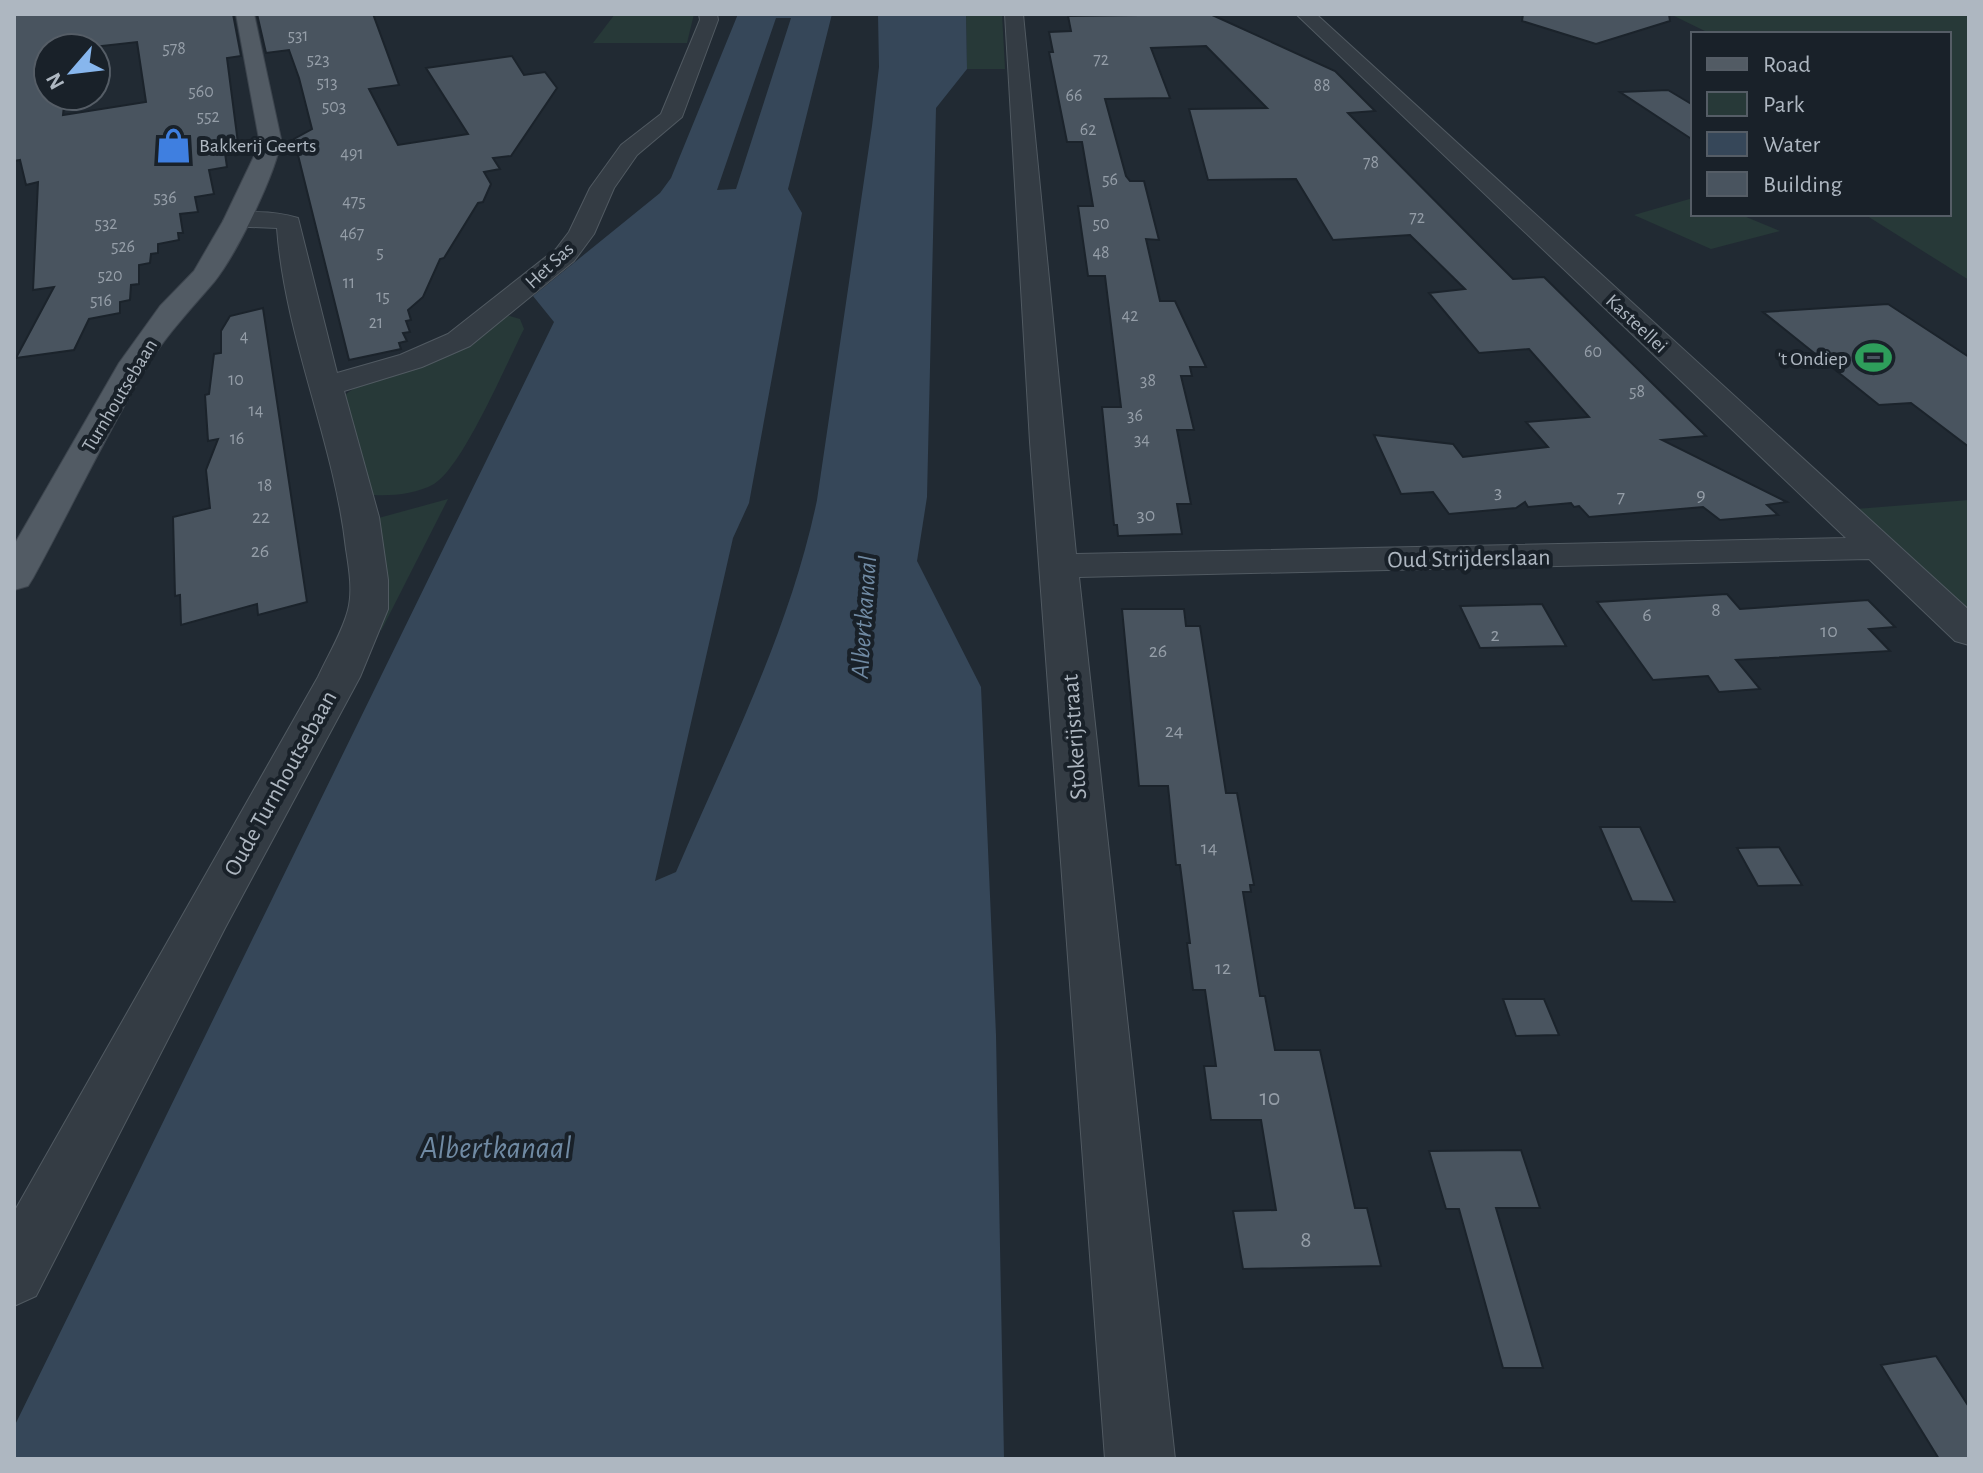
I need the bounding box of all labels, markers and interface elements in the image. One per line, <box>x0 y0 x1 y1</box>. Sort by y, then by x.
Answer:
house number: 531 <box>287 27 309 45</box>
north arrow <box>32 32 112 112</box>
legend <box>1691 32 1951 216</box>
house number: 578 <box>162 40 186 58</box>
house number: 523 <box>306 51 330 69</box>
house number: 72 <box>1093 51 1109 69</box>
text: Road <box>1763 53 1811 77</box>
text: N <box>42 69 69 93</box>
house number: 513 <box>316 74 338 92</box>
house number: 88 <box>1313 77 1331 95</box>
house number: 560 <box>188 83 214 101</box>
house number: 66 <box>1066 87 1082 105</box>
text: Park <box>1763 93 1804 117</box>
house number: 503 <box>322 98 346 116</box>
house number: 552 <box>196 108 220 126</box>
house number: 62 <box>1080 121 1096 139</box>
shop icon: Bakkerij Geerts <box>154 126 192 164</box>
text: Water <box>1763 133 1821 157</box>
place label: Bakkerij Geerts <box>199 136 316 156</box>
house number: 491 <box>340 145 364 163</box>
house number: 78 <box>1363 154 1379 172</box>
house number: 56 <box>1102 171 1118 189</box>
text: Building <box>1763 173 1842 197</box>
house number: 536 <box>153 189 177 207</box>
house number: 475 <box>342 193 366 211</box>
house number: 72 <box>1409 209 1425 227</box>
house number: 532 <box>94 215 118 233</box>
house number: 50 <box>1092 215 1110 233</box>
house number: 467 <box>340 225 364 243</box>
house number: 526 <box>111 238 135 256</box>
street label: Het Sas <box>522 239 578 293</box>
house number: 5 <box>376 244 384 262</box>
house number: 48 <box>1092 244 1110 262</box>
house number: 520 <box>97 267 123 285</box>
house number: 11 <box>343 274 355 292</box>
house number: 15 <box>376 288 390 306</box>
street label: Kasteellei <box>1602 291 1671 357</box>
house number: 516 <box>90 292 112 310</box>
house number: 42 <box>1122 307 1138 325</box>
house number: 21 <box>369 314 383 332</box>
house number: 4 <box>240 328 249 346</box>
street label: Turnhoutsebaan <box>78 336 161 455</box>
sports icon: 't Ondiep <box>1855 339 1893 377</box>
house number: 60 <box>1584 343 1602 361</box>
place label: 't Ondiep <box>1778 349 1848 369</box>
house number: 10 <box>228 371 244 389</box>
house number: 38 <box>1140 372 1156 390</box>
house number: 58 <box>1629 383 1645 401</box>
house number: 14 <box>249 402 264 420</box>
house number: 36 <box>1127 407 1143 425</box>
house number: 16 <box>230 430 244 448</box>
house number: 34 <box>1134 431 1150 449</box>
house number: 18 <box>258 477 272 495</box>
house number: 3 <box>1494 482 1502 502</box>
house number: 9 <box>1696 485 1706 505</box>
house number: 7 <box>1617 487 1625 507</box>
house number: 30 <box>1137 505 1155 525</box>
house number: 22 <box>252 507 270 527</box>
house number: 26 <box>251 541 269 561</box>
street label: Oud Strijderslaan <box>1387 546 1551 572</box>
water label: Albertkanaal <box>847 555 881 680</box>
house number: 8 <box>1711 600 1721 620</box>
house number: 6 <box>1642 605 1652 625</box>
house number: 10 <box>1820 621 1838 641</box>
house number: 2 <box>1490 625 1500 645</box>
house number: 26 <box>1149 641 1167 661</box>
street label: Stokerijstraat <box>1059 673 1091 801</box>
street label: Oude Turnhoutsebaan <box>220 687 342 880</box>
house number: 24 <box>1165 721 1183 741</box>
house number: 14 <box>1201 838 1217 858</box>
house number: 12 <box>1215 958 1231 978</box>
house number: 10 <box>1260 1086 1280 1110</box>
water label: Albertkanaal <box>419 1132 572 1164</box>
house number: 8 <box>1300 1228 1312 1252</box>

